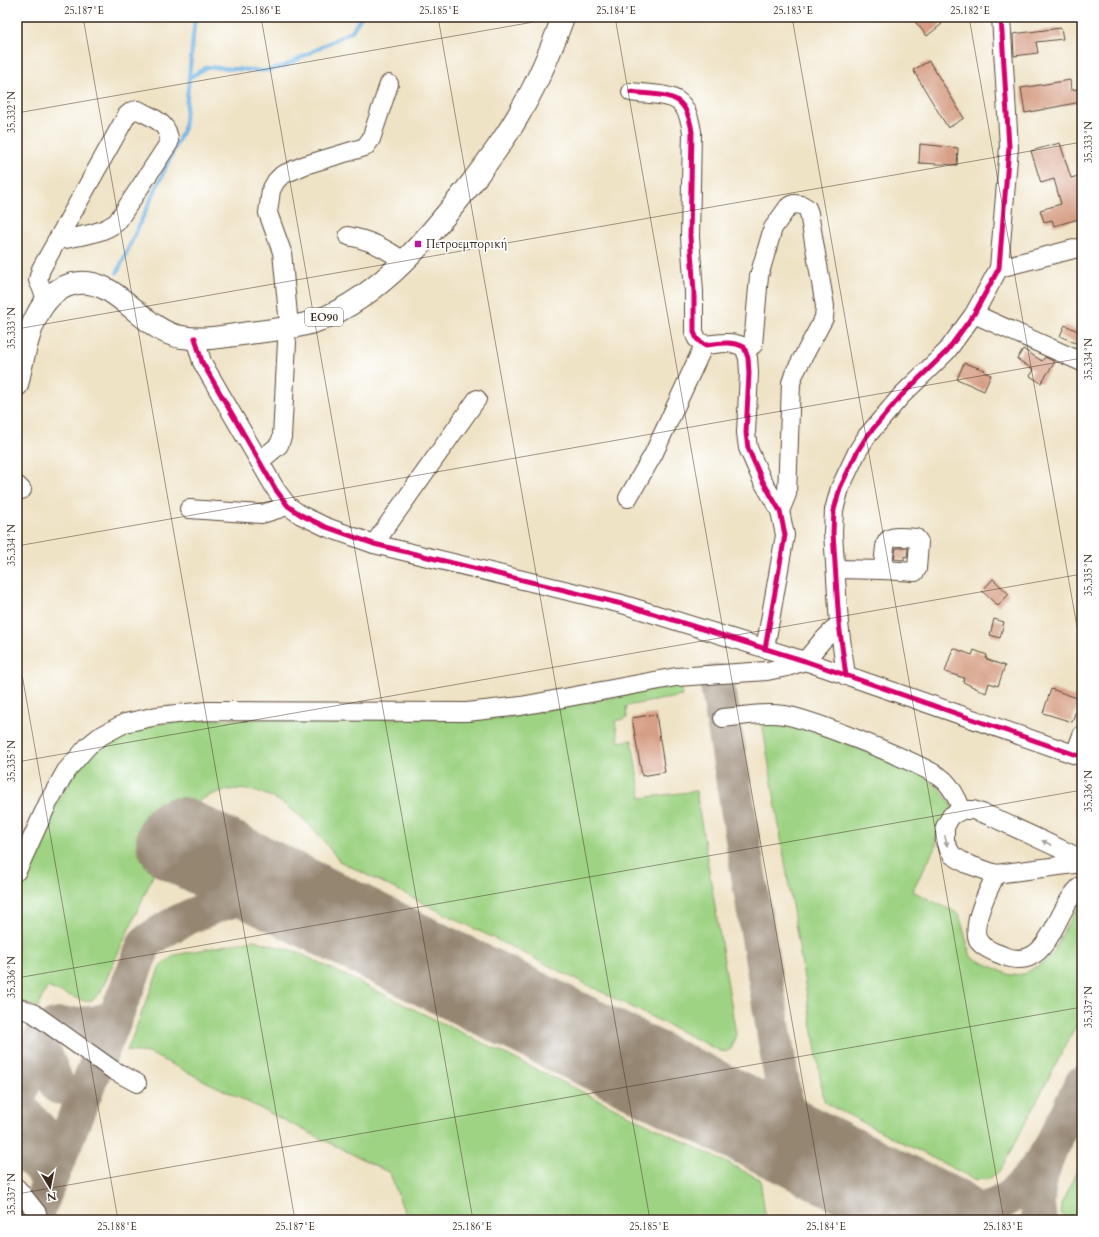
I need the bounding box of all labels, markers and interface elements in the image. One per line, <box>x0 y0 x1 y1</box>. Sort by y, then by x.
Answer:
text: 25.187°E <box>64 4 104 18</box>
text: 25.186°E <box>241 4 281 18</box>
text: 25.185°E <box>419 4 459 18</box>
text: 25.184°E <box>596 4 636 18</box>
text: 25.183°E <box>773 4 813 18</box>
text: 25.182°E <box>950 4 990 18</box>
text: 35.332°N <box>5 91 19 133</box>
text: 35.333°N <box>1082 121 1096 163</box>
place label: Πετροεμπορική <box>426 236 507 252</box>
marker: Πετροεμπορική <box>413 239 423 249</box>
text: 35.333°N <box>5 307 19 349</box>
road number: ΕΟ90 <box>305 308 343 326</box>
text: 35.334°N <box>1082 338 1096 380</box>
text: 35.334°N <box>5 524 19 566</box>
text: 35.335°N <box>1082 554 1096 596</box>
text: 35.335°N <box>5 740 19 782</box>
text: 35.336°N <box>1082 770 1096 812</box>
one-way arrow <box>944 834 950 847</box>
one-way arrow <box>1041 840 1052 846</box>
text: 35.336°N <box>5 956 19 998</box>
text: 35.337°N <box>1082 986 1096 1028</box>
north arrow <box>30 1167 70 1207</box>
text: 35.337°N <box>5 1173 19 1215</box>
text: N <box>45 1188 58 1205</box>
text: 25.188°E <box>97 1220 137 1234</box>
text: 25.187°E <box>275 1220 315 1234</box>
text: 25.186°E <box>452 1220 492 1234</box>
text: 25.185°E <box>629 1220 669 1234</box>
text: 25.184°E <box>806 1220 846 1234</box>
text: 25.183°E <box>983 1220 1023 1234</box>

